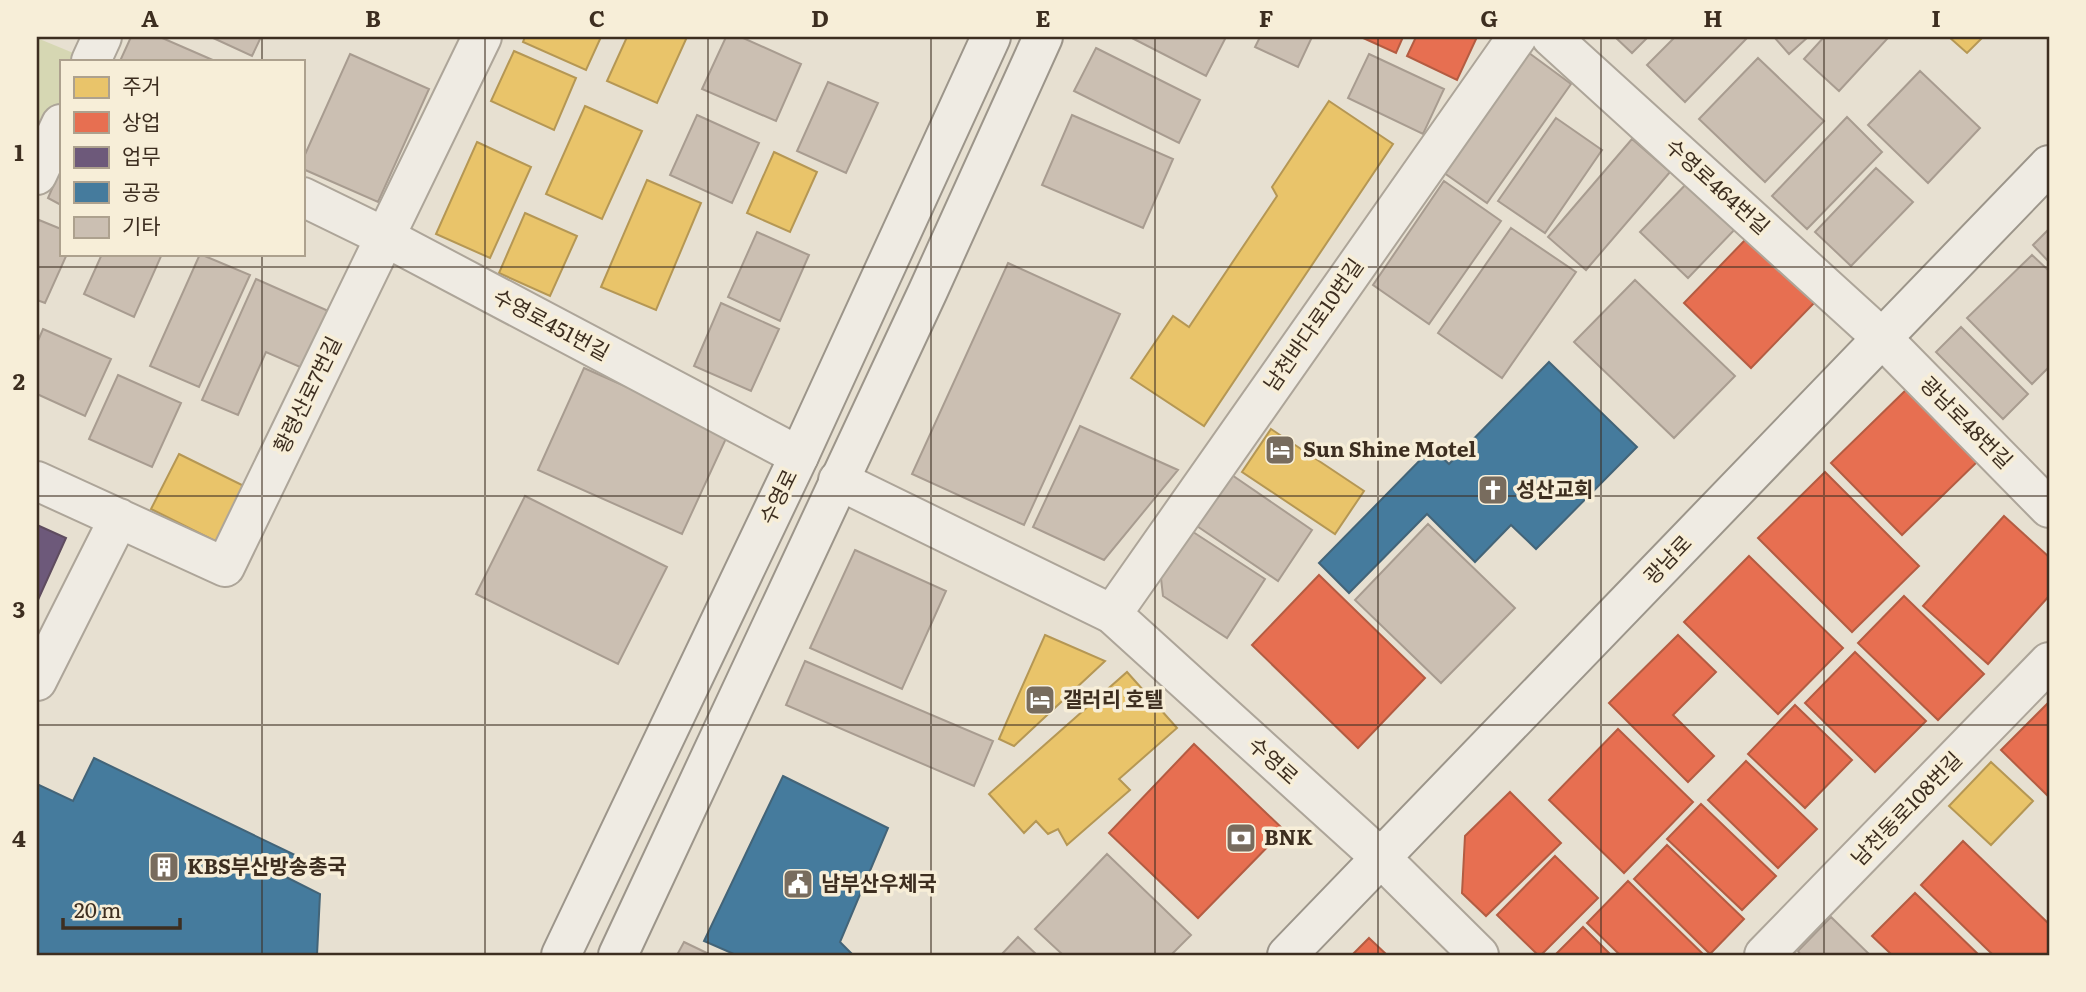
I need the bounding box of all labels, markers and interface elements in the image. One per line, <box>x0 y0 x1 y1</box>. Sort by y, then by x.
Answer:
text: A <box>141 0 159 34</box>
text: B <box>365 0 381 34</box>
text: C <box>589 0 605 34</box>
text: D <box>811 0 829 34</box>
text: E <box>1035 0 1051 34</box>
text: F <box>1259 0 1274 34</box>
text: G <box>1480 0 1498 34</box>
text: H <box>1703 0 1723 34</box>
text: I <box>1931 0 1941 34</box>
legend <box>60 60 304 256</box>
text: 주거 <box>122 69 161 100</box>
text: 상업 <box>122 105 161 136</box>
street label: 수영로464번길 <box>1660 130 1778 240</box>
text: 1 <box>14 134 24 168</box>
text: 업무 <box>122 139 161 170</box>
text: 공공 <box>122 175 161 206</box>
text: 기타 <box>122 209 161 240</box>
street label: 남천바다로10번길 <box>1255 251 1369 396</box>
street label: 수영로451번길 <box>489 279 616 366</box>
street label: 황령산로7번길 <box>264 330 347 458</box>
text: 2 <box>13 363 25 397</box>
street label: 광남로48번길 <box>1914 368 2021 475</box>
place label: Sun Shine Motel <box>1303 432 1476 463</box>
hotel icon: Sun Shine Motel <box>1263 433 1297 467</box>
street label: 수영로 <box>750 463 803 529</box>
place label: 성산교회 <box>1516 472 1593 503</box>
church icon: 성산교회 <box>1476 473 1510 507</box>
street label: 광남로 <box>1635 527 1697 590</box>
text: 3 <box>13 591 25 625</box>
place label: 갤러리 호텔 <box>1063 682 1164 713</box>
hotel icon: 갤러리 호텔 <box>1023 683 1057 717</box>
street label: 수영로 <box>1243 728 1307 790</box>
street label: 남천동로108번길 <box>1843 743 1968 871</box>
text: 4 <box>12 820 26 854</box>
place label: BNK <box>1264 820 1313 851</box>
bank icon: BNK <box>1224 821 1258 855</box>
place label: KBS부산방송총국 <box>187 849 347 880</box>
building icon: KBS부산방송총국 <box>147 850 181 884</box>
place label: 남부산우체국 <box>821 866 937 897</box>
public building icon: 남부산우체국 <box>781 867 815 901</box>
scale bar <box>63 887 180 931</box>
text: 20 m <box>74 893 121 924</box>

